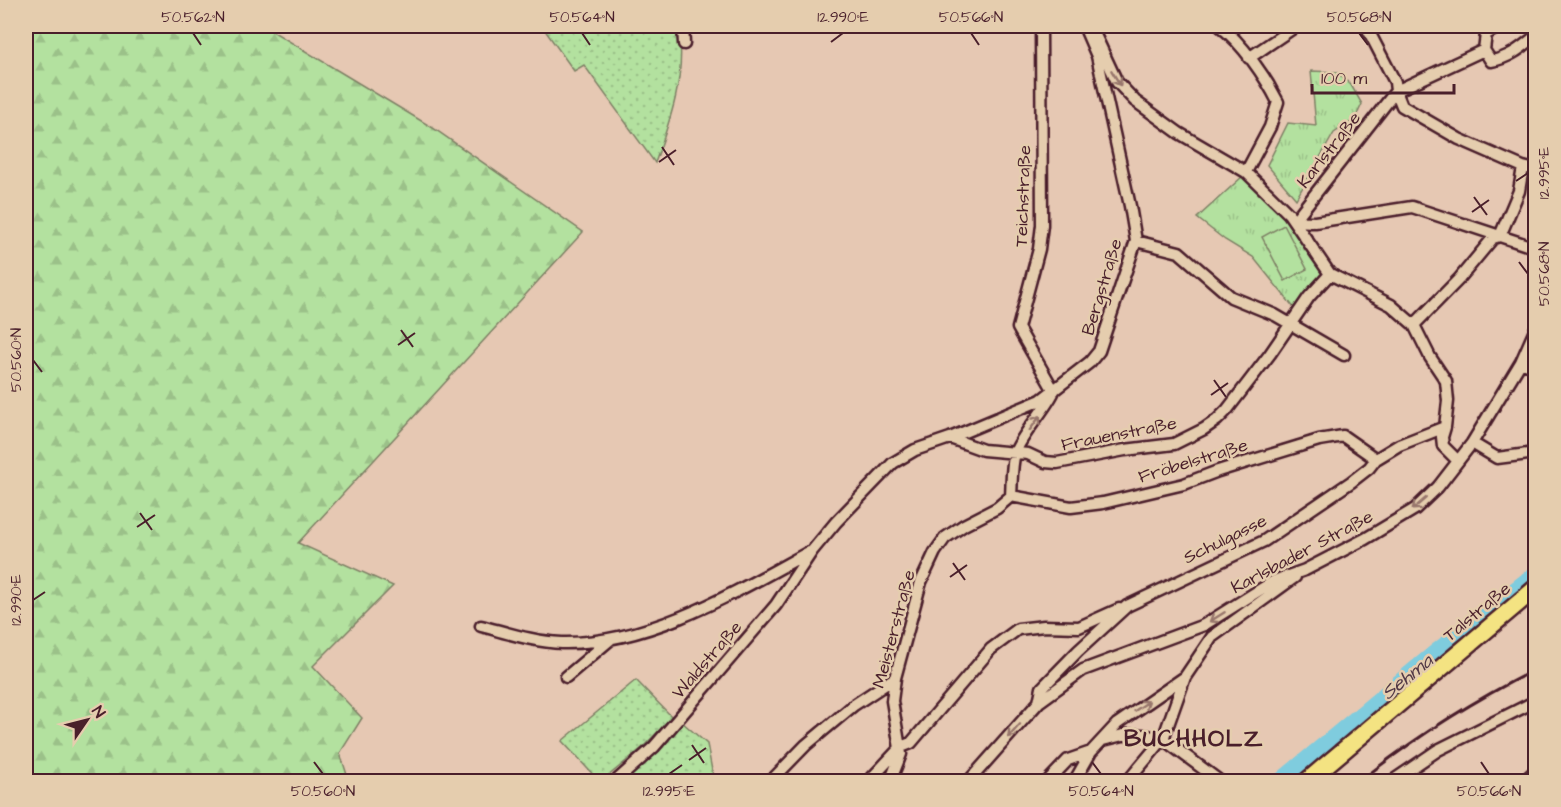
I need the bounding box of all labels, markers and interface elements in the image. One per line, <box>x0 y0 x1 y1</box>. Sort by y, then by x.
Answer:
text: 50.562°N <box>161 7 225 28</box>
text: 50.564°N <box>549 7 615 28</box>
text: 12.990°E <box>817 7 869 28</box>
text: 50.566°N <box>939 7 1003 28</box>
text: 50.568°N <box>1327 7 1391 28</box>
scale bar <box>1312 57 1454 95</box>
text: 100 m <box>1321 66 1367 91</box>
one-way arrow <box>1111 69 1123 86</box>
street label: Karlstraße <box>1291 106 1367 193</box>
street label: Teichstraße <box>1009 144 1037 247</box>
text: 12.995°E <box>1534 147 1555 199</box>
street label: Bergstraße <box>1075 235 1130 339</box>
text: 50.568°N <box>1534 242 1555 306</box>
text: 50.560°N <box>6 328 27 392</box>
street label: Frauenstraße <box>1059 410 1179 457</box>
one-way arrow <box>1029 415 1041 431</box>
street label: Fröbelstraße <box>1135 432 1251 489</box>
one-way arrow <box>1412 497 1427 511</box>
street label: Karlsbader Straße <box>1227 504 1378 600</box>
street label: Schulgasse <box>1179 508 1272 571</box>
street label: Meisterstraße <box>866 567 922 691</box>
text: 12.990°E <box>6 574 27 626</box>
street label: Talstraße <box>1438 576 1516 648</box>
one-way arrow <box>1209 611 1226 623</box>
street label: Waldstraße <box>666 615 748 704</box>
water label: Sehma <box>1375 647 1439 707</box>
north arrow <box>57 690 117 750</box>
one-way arrow <box>1134 700 1150 712</box>
text: N <box>87 702 110 722</box>
district label: BUCHHOLZ <box>1124 722 1264 756</box>
one-way arrow <box>1007 723 1021 738</box>
text: 50.560°N <box>291 781 355 802</box>
text: 12.995°E <box>643 781 695 802</box>
text: 50.564°N <box>1068 781 1134 802</box>
text: 50.566°N <box>1457 781 1521 802</box>

